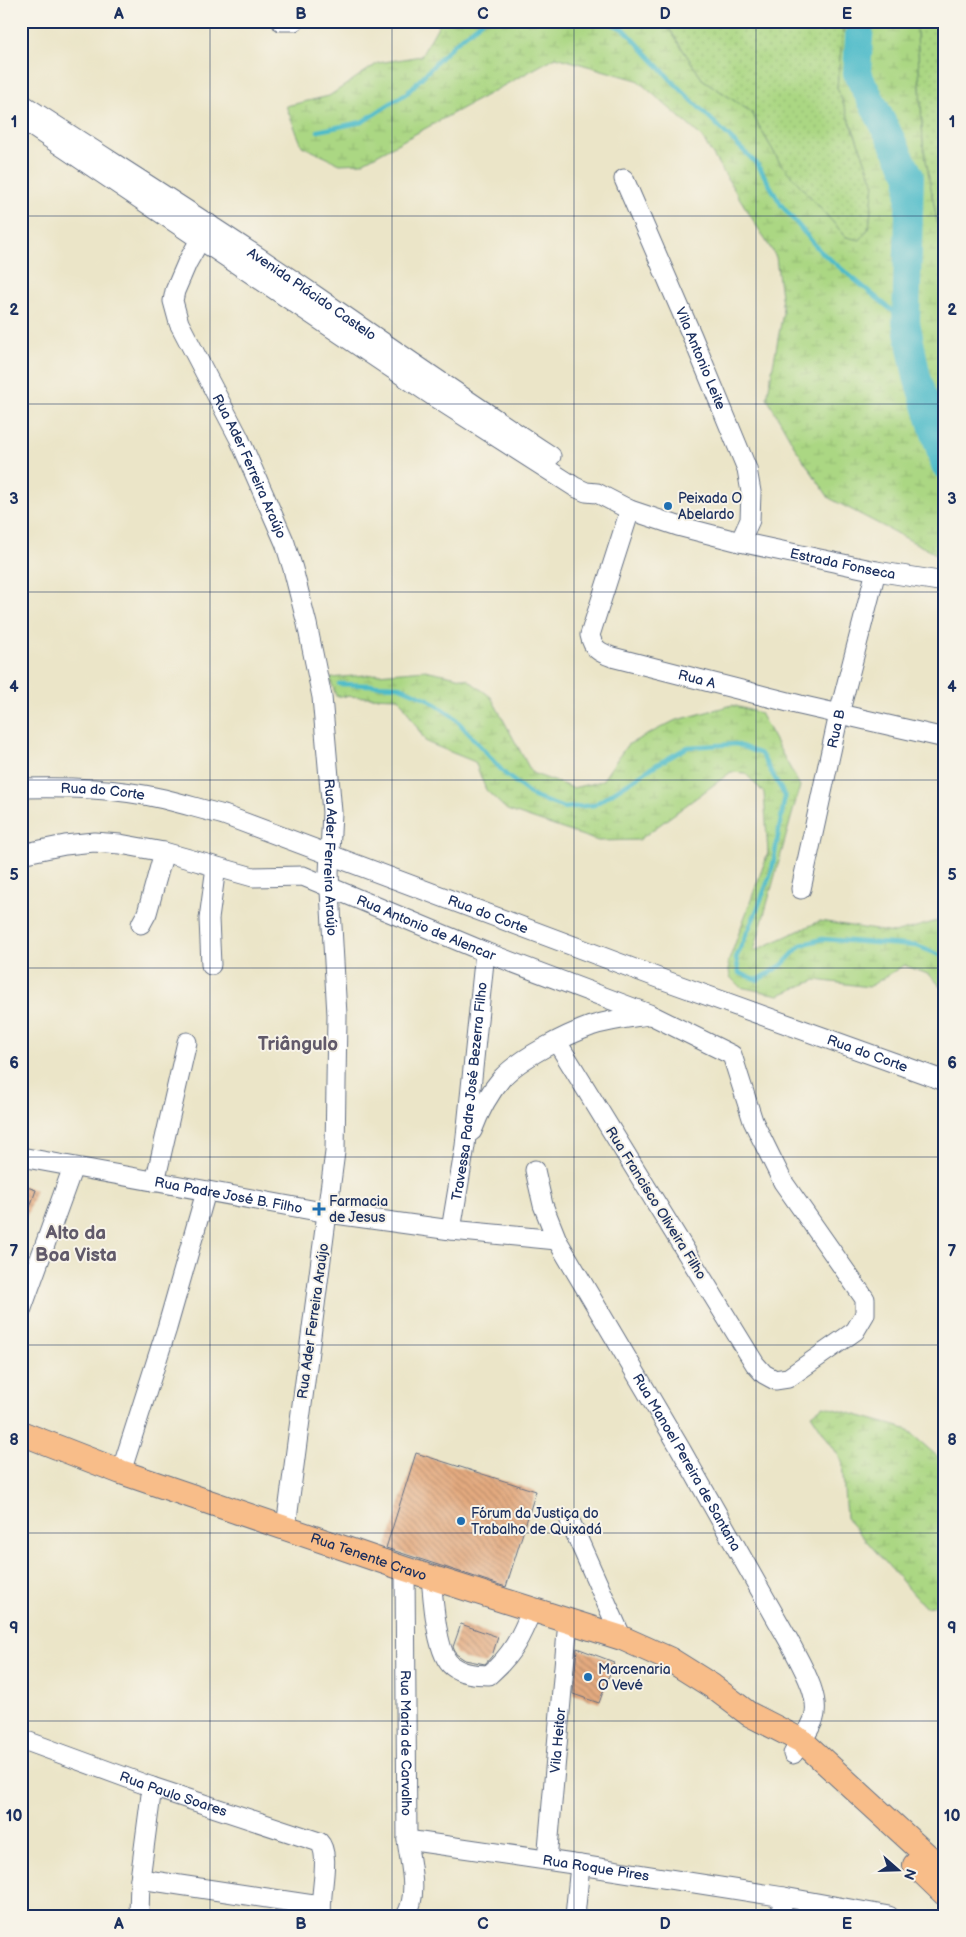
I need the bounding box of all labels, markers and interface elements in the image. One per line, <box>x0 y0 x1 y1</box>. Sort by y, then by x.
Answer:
text: A <box>113 5 124 24</box>
text: B <box>295 5 307 24</box>
text: C <box>477 5 489 24</box>
text: D <box>659 5 671 24</box>
text: E <box>842 5 852 24</box>
text: 1 <box>11 113 17 132</box>
text: 1 <box>949 113 955 132</box>
street label: Avenida Plácido Castelo <box>244 244 380 344</box>
text: 2 <box>9 301 19 320</box>
text: 2 <box>947 301 957 320</box>
street label: Vila Antonio Leite <box>672 304 730 412</box>
street label: Rua Ader Ferreira Araújo <box>209 391 290 541</box>
text: 3 <box>9 490 19 509</box>
place label: Peixada O Abelardo <box>678 490 743 523</box>
text: 3 <box>947 490 957 509</box>
marker: Peixada O Abelardo <box>662 500 674 512</box>
street label: Estrada Fonseca <box>788 544 897 582</box>
street label: Rua A <box>676 666 718 692</box>
text: 4 <box>9 678 19 697</box>
text: 4 <box>947 678 957 697</box>
street label: Rua B <box>823 707 848 750</box>
street label: Rua Ader Ferreira Araújo <box>320 778 341 937</box>
street label: Rua do Corte <box>61 779 146 803</box>
text: 5 <box>9 866 19 885</box>
text: 5 <box>947 866 957 885</box>
street label: Rua Antonio de Alencar <box>354 891 499 964</box>
street label: Rua do Corte <box>446 891 531 937</box>
street label: Travessa Padre José Bezerra Filho <box>448 981 490 1202</box>
street label: Rua do Corte <box>825 1031 910 1075</box>
district label: Triângulo <box>258 1033 338 1056</box>
text: 6 <box>9 1054 19 1073</box>
text: 6 <box>947 1054 957 1073</box>
street label: Rua Francisco Oliveira Filho <box>602 1123 710 1283</box>
street label: Rua Padre José B. Filho <box>153 1173 304 1217</box>
place label: Farmacia de Jesus <box>329 1193 388 1226</box>
marker: Farmacia de Jesus <box>313 1203 325 1215</box>
district label: Alto da Boa Vista <box>35 1222 117 1267</box>
text: 7 <box>10 1242 19 1261</box>
street label: Rua Ader Ferreira Araújo <box>294 1242 332 1400</box>
text: 7 <box>948 1242 957 1261</box>
street label: Rua Manoel Pereira de Santana <box>629 1370 745 1554</box>
text: 8 <box>9 1431 19 1450</box>
text: 8 <box>947 1431 957 1450</box>
place label: Fórum da Justiça do Trabalho de Quixadá <box>471 1505 602 1538</box>
marker: Fórum da Justiça do Trabalho de Quixadá <box>455 1515 467 1527</box>
street label: Rua Tenente Cravo <box>308 1529 429 1584</box>
text: 9 <box>9 1619 19 1638</box>
text: 9 <box>947 1619 957 1638</box>
place label: Marcenaria O Vevé <box>598 1661 671 1694</box>
street label: Rua Maria de Carvalho <box>397 1670 415 1816</box>
marker: Marcenaria O Vevé <box>582 1671 594 1683</box>
street label: Vila Heitor <box>546 1706 569 1774</box>
street label: Rua Paulo Soares <box>117 1767 229 1820</box>
text: 10 <box>6 1807 22 1826</box>
text: 10 <box>944 1807 960 1826</box>
north arrow <box>874 1844 924 1894</box>
street label: Rua Roque Pires <box>542 1851 651 1884</box>
text: N <box>900 1866 920 1882</box>
text: A <box>113 1915 124 1934</box>
text: B <box>295 1915 307 1934</box>
text: C <box>477 1915 489 1934</box>
text: D <box>659 1915 671 1934</box>
text: E <box>842 1915 852 1934</box>

